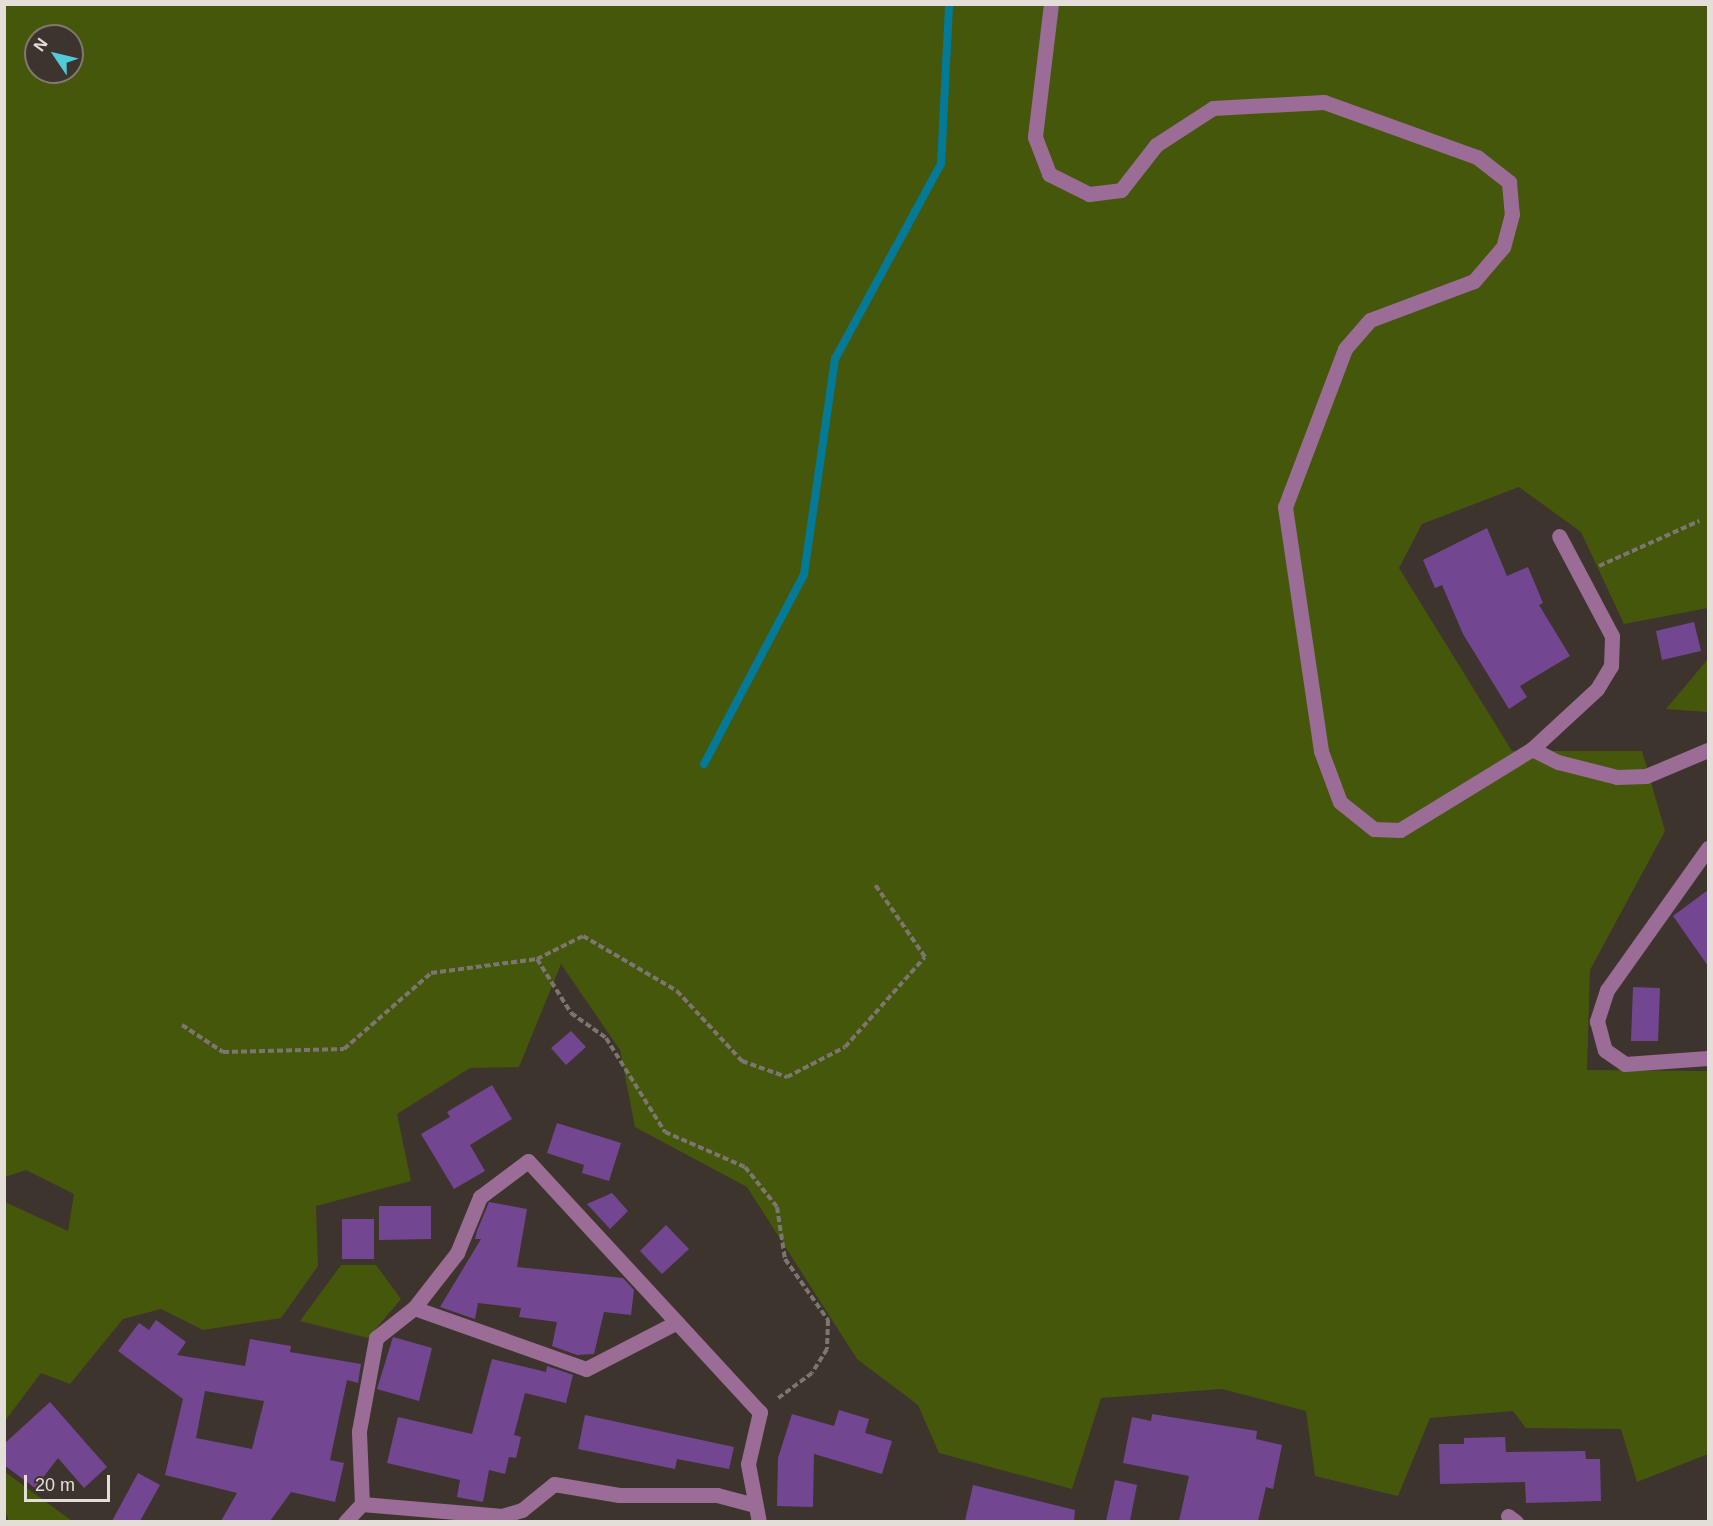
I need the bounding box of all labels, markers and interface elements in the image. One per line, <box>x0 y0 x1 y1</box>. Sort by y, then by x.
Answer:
north arrow <box>24 24 84 84</box>
text: N <box>30 35 51 54</box>
scale bar <box>27 1463 112 1501</box>
text: 20 m <box>35 1475 75 1495</box>

